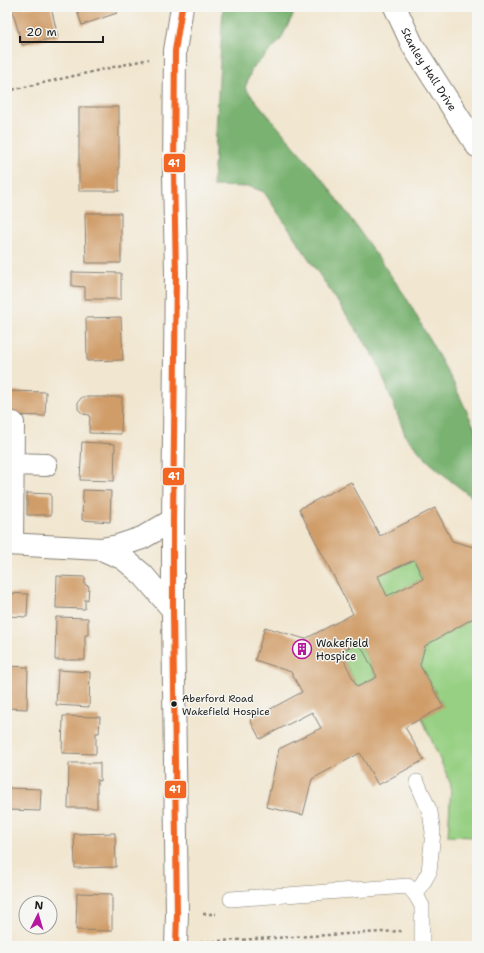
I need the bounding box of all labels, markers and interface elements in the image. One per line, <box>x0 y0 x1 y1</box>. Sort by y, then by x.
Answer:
scale bar <box>20 18 103 44</box>
text: 20 m <box>26 24 57 40</box>
street label: Stanley Hall Drive <box>397 25 460 114</box>
line badge: 41 <box>163 153 186 173</box>
text: 41 <box>168 156 180 171</box>
line badge: 41 <box>162 467 185 486</box>
text: 41 <box>168 469 180 484</box>
place label: Wakefield Hospice <box>316 636 369 664</box>
building icon: Wakefield Hospice <box>291 638 313 660</box>
place label: Aberford Road Wakefield Hospice <box>182 692 270 718</box>
marker: Aberford Road Wakefield Hospice <box>169 699 179 709</box>
line badge: 41 <box>164 780 187 799</box>
text: 41 <box>169 782 181 797</box>
north arrow <box>18 895 58 935</box>
text: N <box>34 898 44 913</box>

